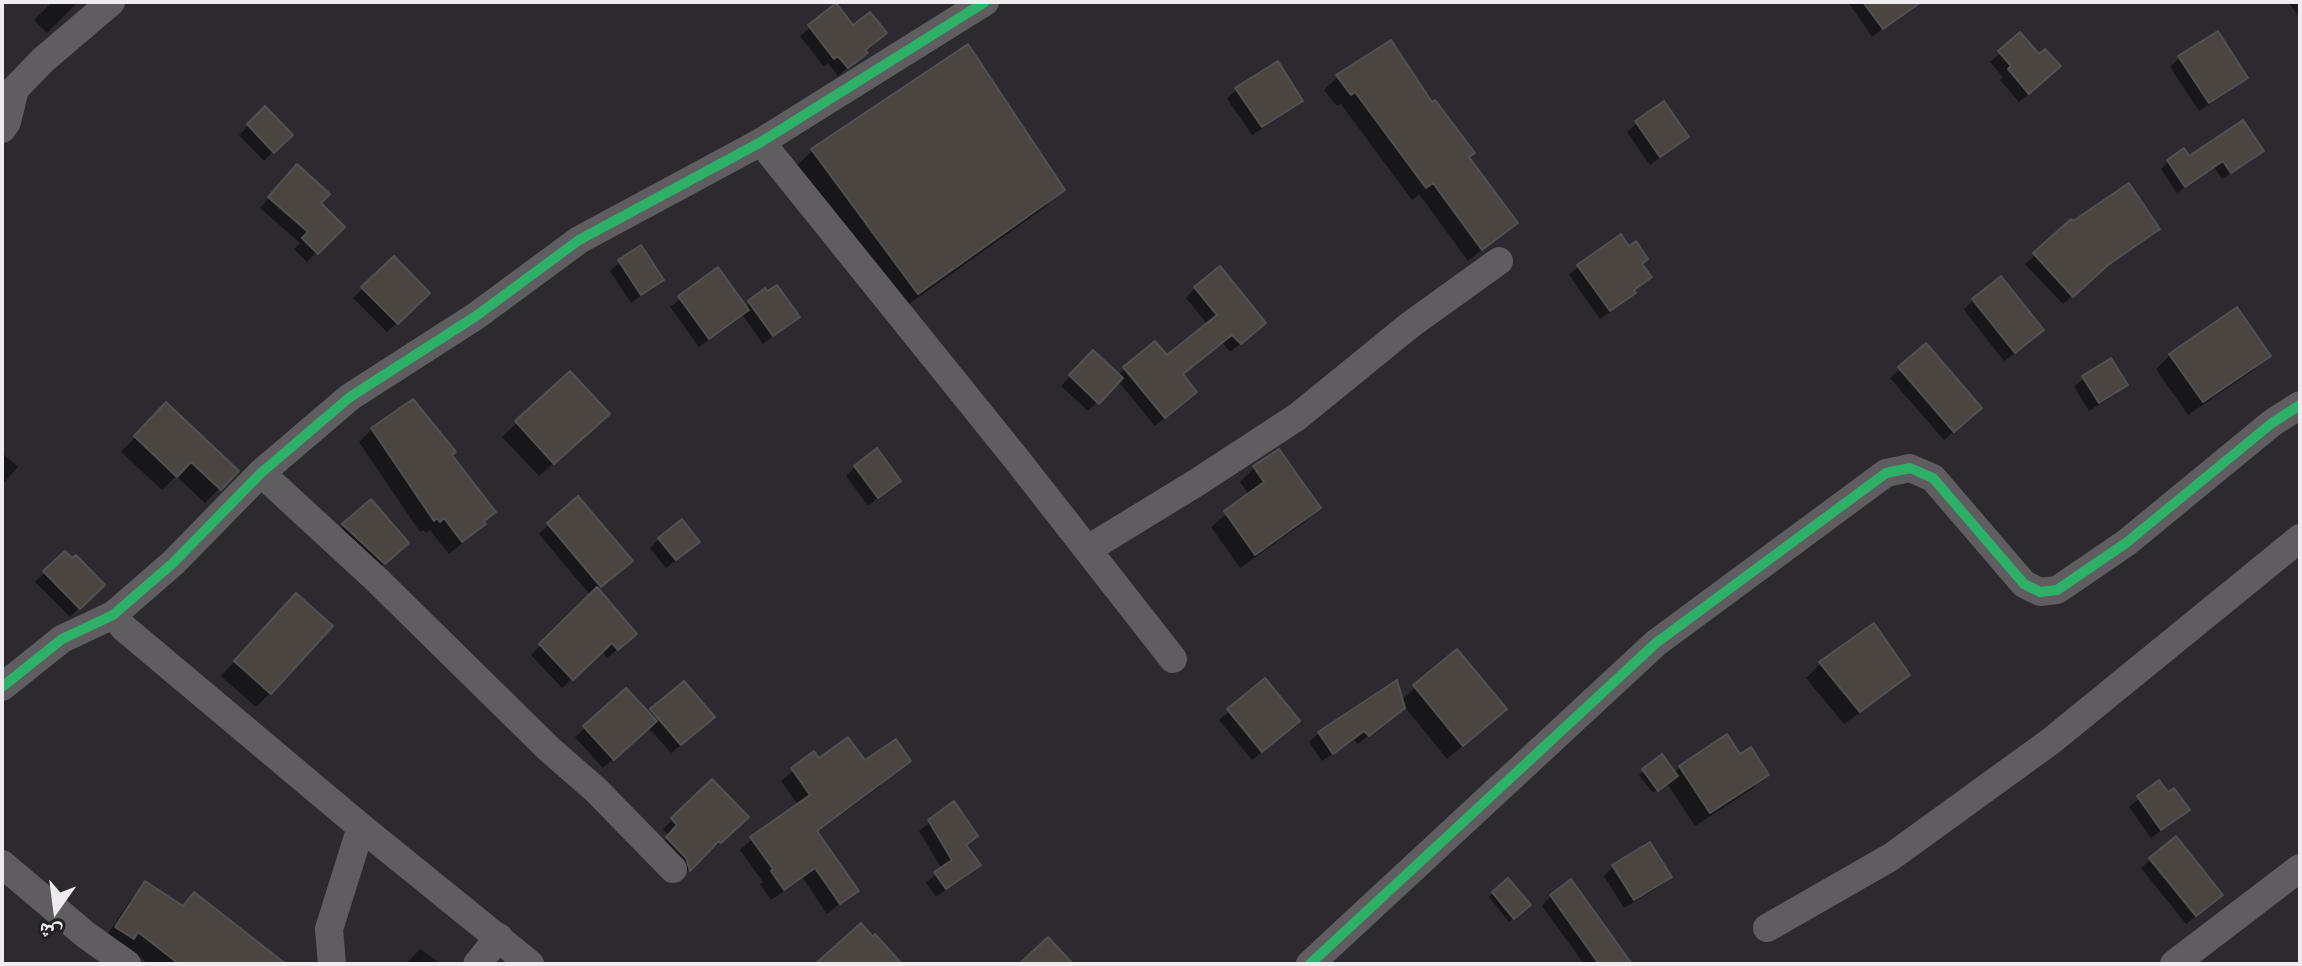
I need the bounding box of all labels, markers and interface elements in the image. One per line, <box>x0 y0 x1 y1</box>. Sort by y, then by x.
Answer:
north arrow <box>16 870 96 950</box>
text: ش <box>35 917 65 950</box>

